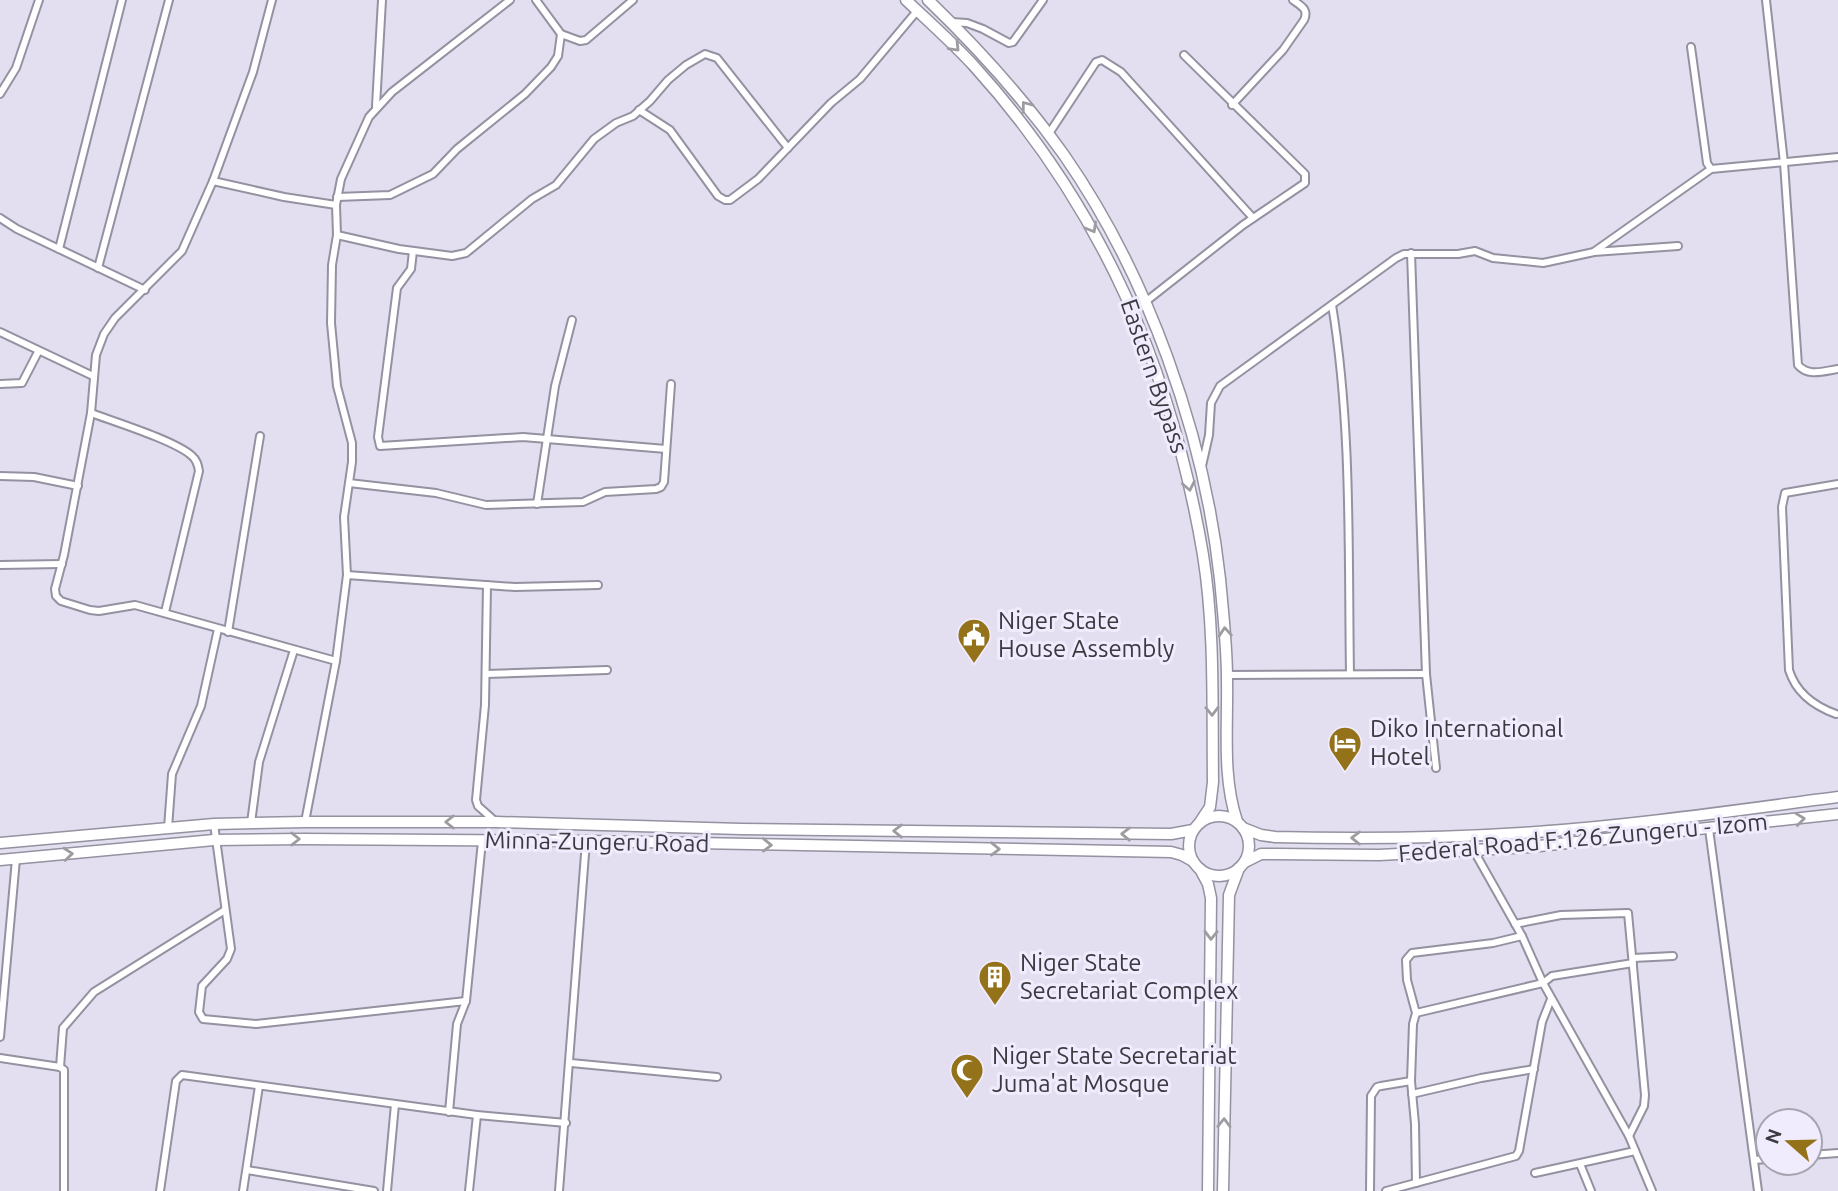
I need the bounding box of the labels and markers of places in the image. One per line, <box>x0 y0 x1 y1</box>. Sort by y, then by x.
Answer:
place label: Niger State House Assembly <box>998 607 1175 662</box>
public building icon: Niger State House Assembly <box>955 616 993 665</box>
place label: Diko International Hotel <box>1370 715 1563 770</box>
hotel icon: Diko International Hotel <box>1326 724 1364 773</box>
place label: Niger State Secretariat Complex <box>1020 949 1238 1004</box>
building icon: Niger State Secretariat Complex <box>976 958 1014 1007</box>
place label: Niger State Secretariat Juma'at Mosque <box>992 1042 1237 1097</box>
mosque icon: Niger State Secretariat Juma'at Mosque <box>948 1051 986 1100</box>

